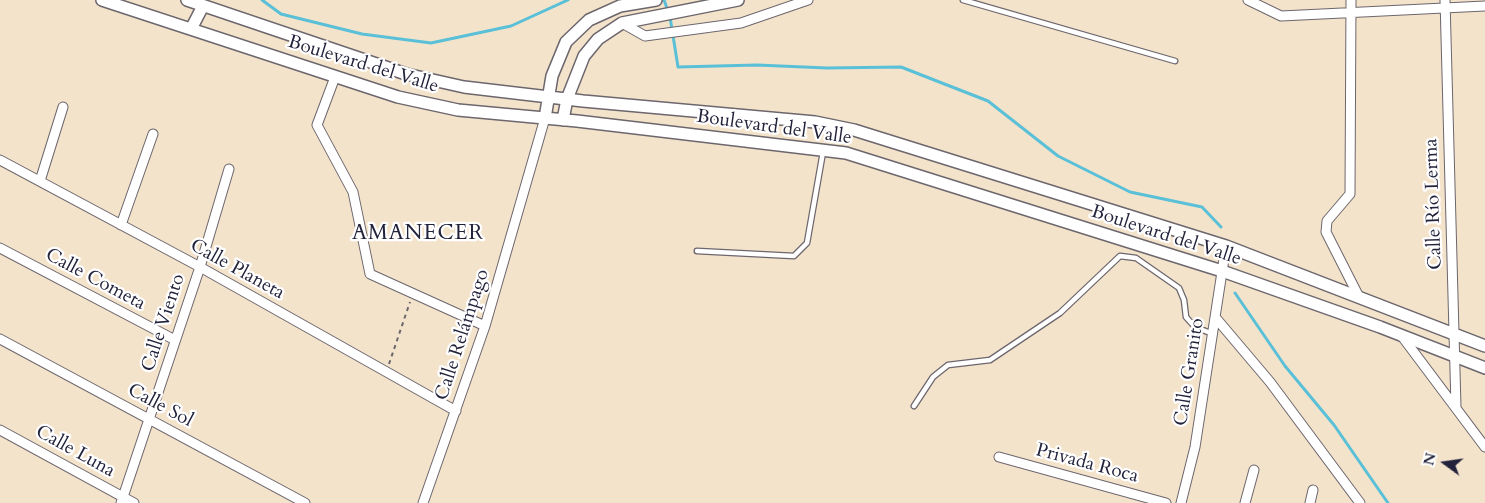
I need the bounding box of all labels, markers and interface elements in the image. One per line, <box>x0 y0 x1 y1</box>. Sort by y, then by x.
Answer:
street label: Boulevard del Valle <box>285 31 441 99</box>
street label: Boulevard del Valle <box>695 106 853 150</box>
street label: Calle Río Lerma <box>1420 138 1448 270</box>
street label: Boulevard del Valle <box>1088 201 1244 271</box>
district label: AMANECER <box>351 221 485 247</box>
street label: Calle Planeta <box>186 235 288 305</box>
street label: Calle Cometa <box>41 244 149 316</box>
street label: Calle Relámpago <box>431 267 495 403</box>
street label: Calle Viento <box>138 271 190 375</box>
street label: Calle Granito <box>1170 317 1210 427</box>
street label: Calle Sol <box>123 379 197 433</box>
street label: Calle Luna <box>31 421 119 483</box>
north arrow <box>1420 438 1470 488</box>
street label: Privada Roca <box>1033 439 1141 489</box>
text: N <box>1419 451 1441 467</box>

